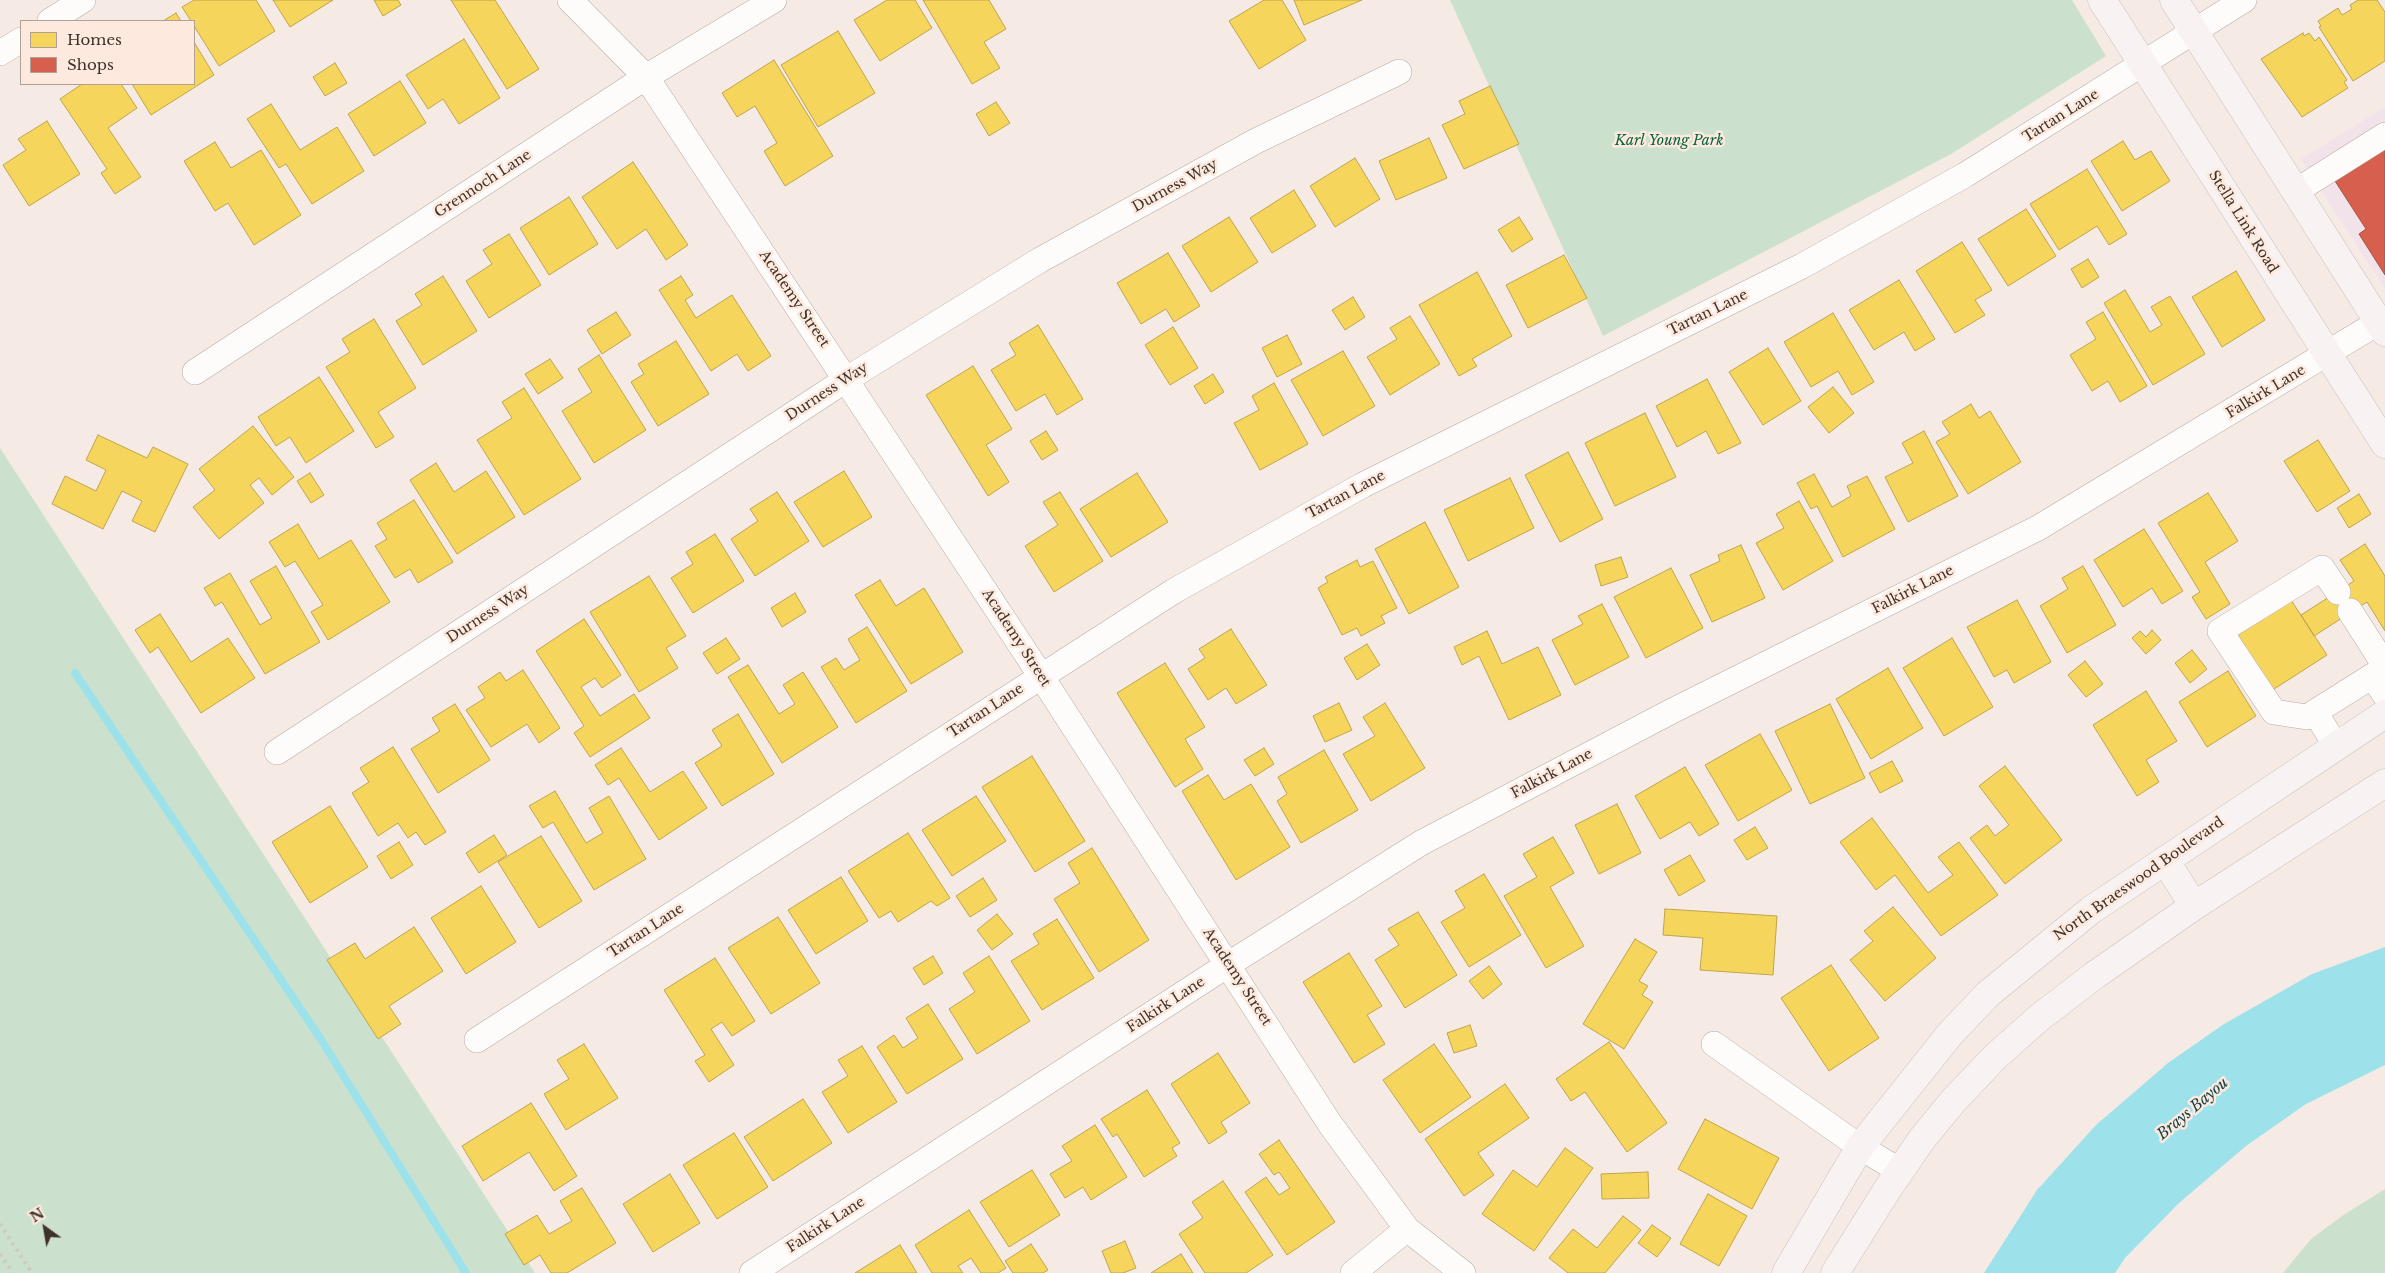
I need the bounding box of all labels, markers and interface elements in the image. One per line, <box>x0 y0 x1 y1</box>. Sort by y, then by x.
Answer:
legend <box>20 20 195 85</box>
text: Homes <box>67 30 122 49</box>
text: Shops <box>67 55 114 74</box>
street label: Tartan Lane <box>2020 86 2102 146</box>
park label: Karl Young Park <box>1615 133 1723 149</box>
street label: Grennoch Lane <box>431 146 535 222</box>
street label: Durness Way <box>1130 156 1220 216</box>
street label: Stella Link Road <box>2205 168 2281 276</box>
street label: Academy Street <box>755 247 833 351</box>
street label: Tartan Lane <box>1665 286 1751 340</box>
street label: Durness Way <box>783 359 871 425</box>
street label: Falkirk Lane <box>2223 362 2309 422</box>
street label: Tartan Lane <box>1304 467 1388 523</box>
street label: Falkirk Lane <box>1869 562 1957 618</box>
street label: Durness Way <box>444 581 532 647</box>
street label: Academy Street <box>978 586 1054 690</box>
street label: Tartan Lane <box>945 680 1027 742</box>
street label: Falkirk Lane <box>1509 746 1595 802</box>
street label: North Braeswood Boulevard <box>2051 814 2227 944</box>
street label: Tartan Lane <box>605 900 687 962</box>
street label: Academy Street <box>1199 925 1275 1029</box>
street label: Falkirk Lane <box>1124 974 1208 1036</box>
water label: Brays Bayou <box>2154 1074 2232 1144</box>
street label: Falkirk Lane <box>784 1194 868 1256</box>
north arrow <box>20 1203 70 1253</box>
text: N <box>27 1204 47 1226</box>

